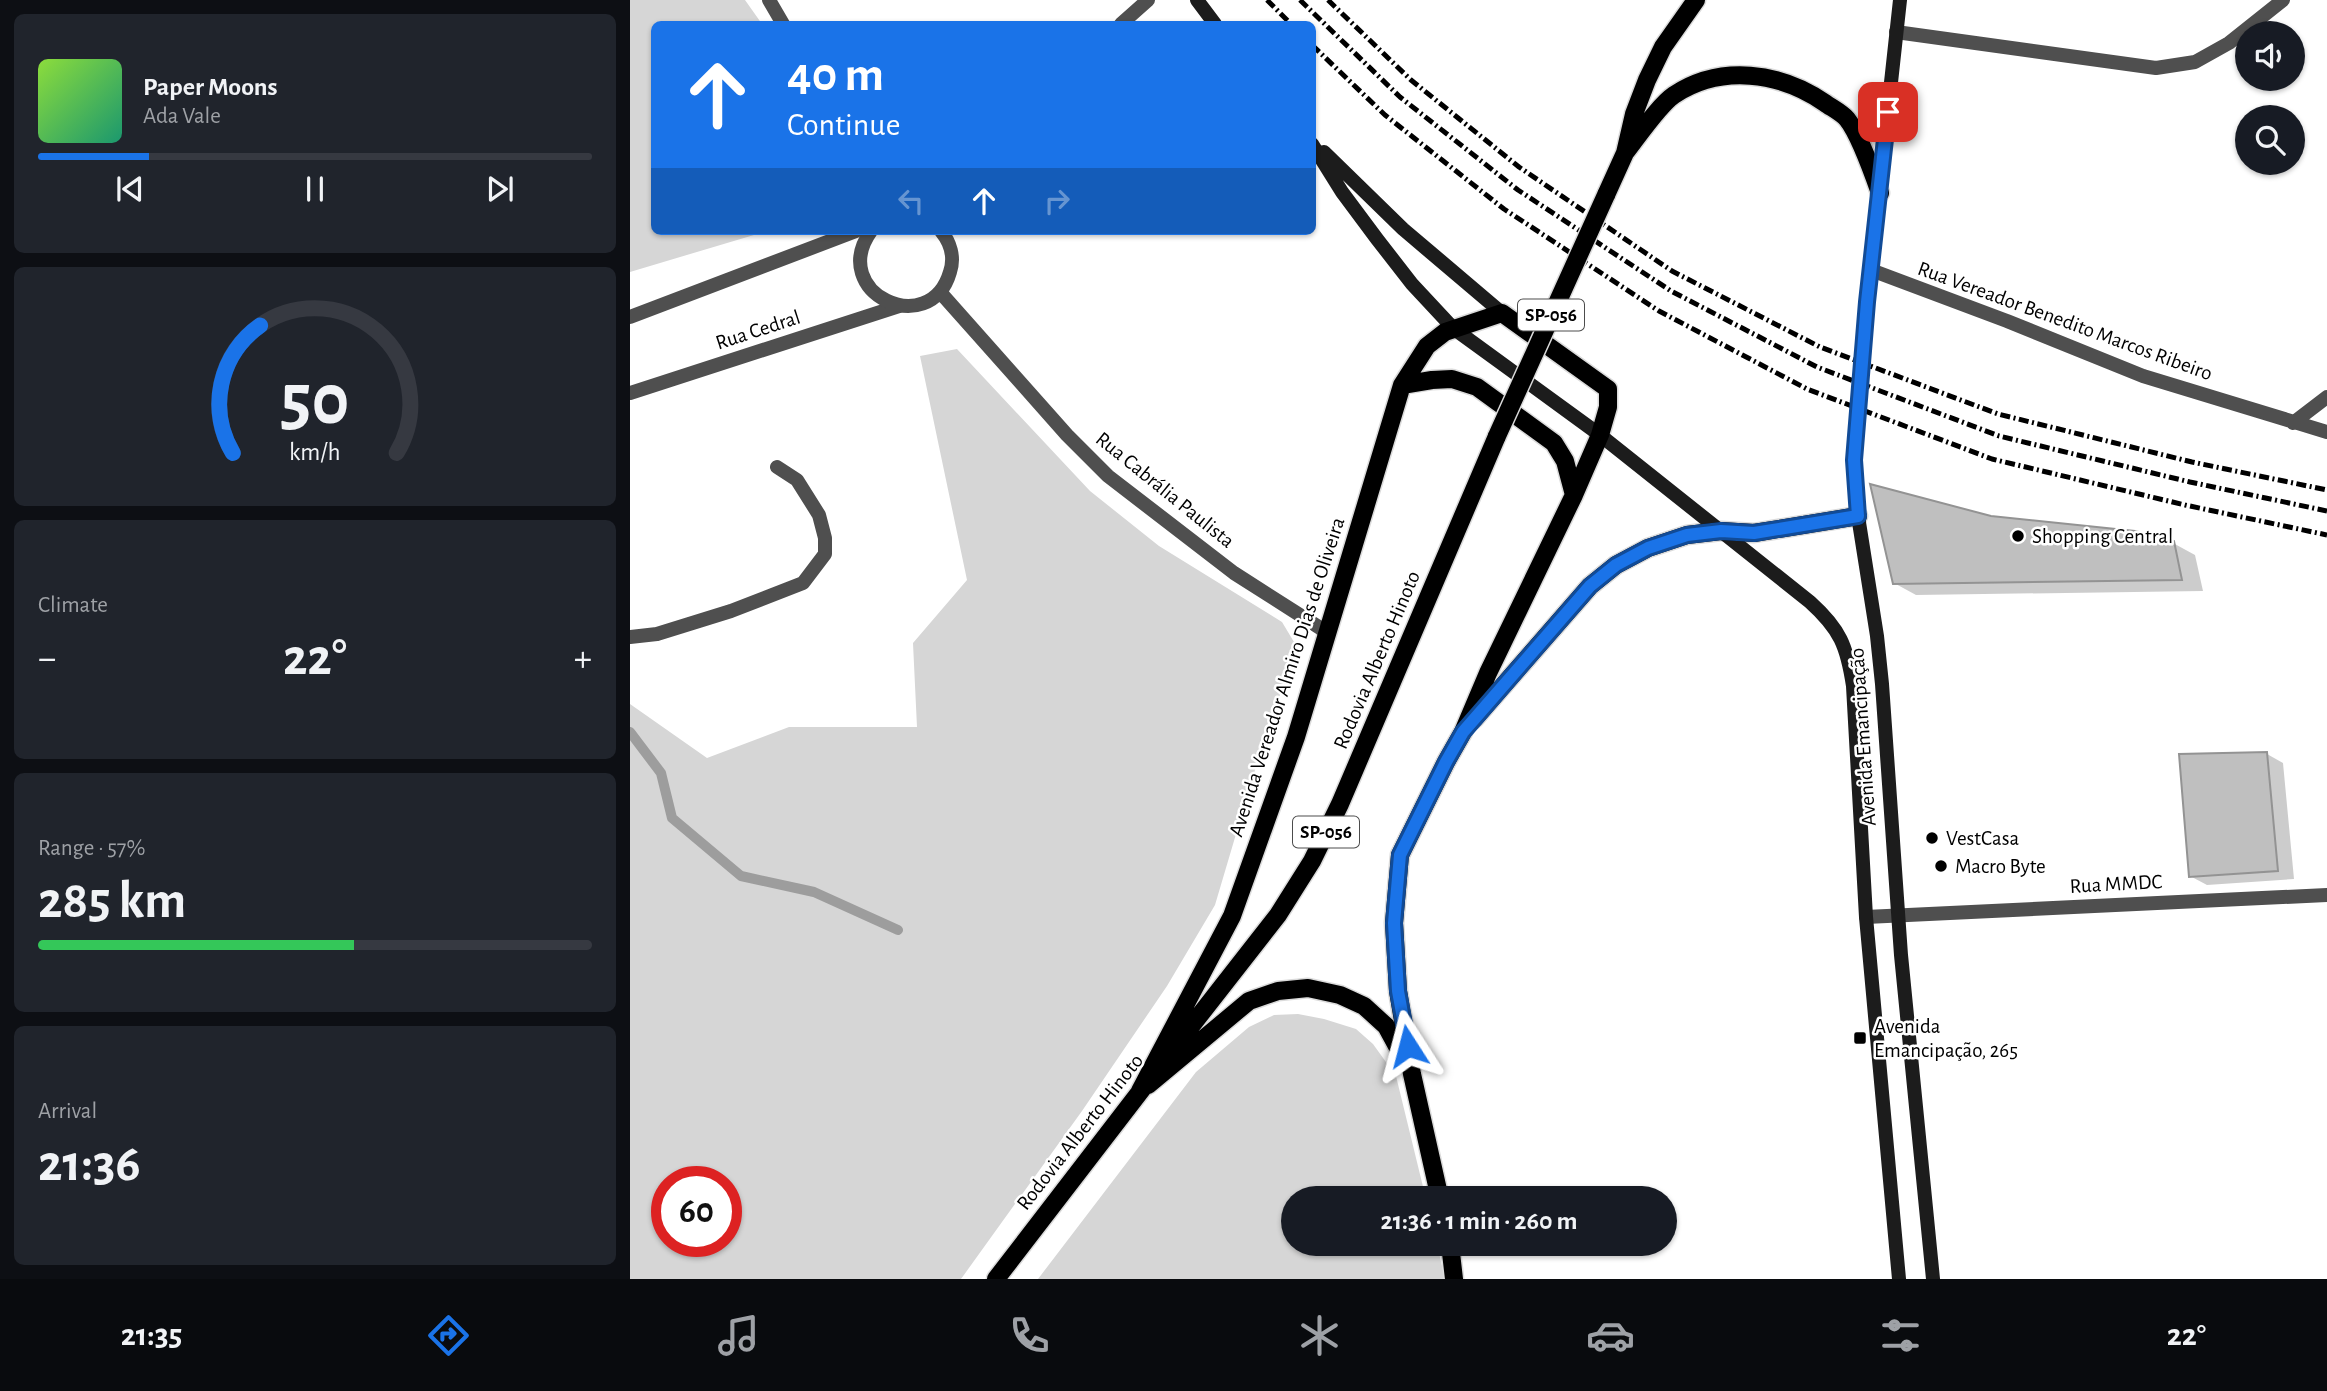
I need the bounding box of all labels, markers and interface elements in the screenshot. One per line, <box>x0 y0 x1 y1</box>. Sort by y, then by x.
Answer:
map controls <box>2235 21 2305 175</box>
button: sound <box>2235 21 2305 91</box>
icon: ahead <box>672 49 763 140</box>
text: 40 m <box>787 51 884 100</box>
text: Paper Moons <box>143 74 278 100</box>
pin <box>1858 82 1918 142</box>
icon: arrive <box>1869 93 1907 131</box>
text: Ada Vale <box>143 105 221 128</box>
button: search <box>2235 105 2305 175</box>
text: Continue <box>787 109 900 141</box>
icon: previous <box>111 170 149 208</box>
icon: pause <box>296 170 334 208</box>
icon: next <box>481 170 519 208</box>
icon: left <box>892 182 930 220</box>
icon: ahead <box>965 182 1003 220</box>
icon: right <box>1038 182 1076 220</box>
street label: Rua Vereador Benedito Marcos Ribeiro <box>1915 258 2215 384</box>
road number: SP-056 <box>1518 300 1584 330</box>
street label: Rua Cedral <box>713 306 803 354</box>
text: 50 <box>280 365 350 438</box>
street label: Rua Cabrália Paulista <box>1092 428 1238 552</box>
text: km/h <box>289 439 341 464</box>
street label: Avenida Vereador Almiro Dias de Oliveira <box>1225 514 1349 839</box>
place label: Shopping Central <box>2032 526 2173 547</box>
marker: Shopping Central <box>2010 528 2026 544</box>
street label: Rodovia Alberto Hinoto <box>1330 568 1424 752</box>
text: Climate <box>38 594 108 617</box>
text: 22° <box>283 632 347 684</box>
text: − <box>38 640 56 678</box>
text: + <box>574 640 592 678</box>
street label: Avenida Emancipação <box>1846 647 1880 827</box>
road number: SP-056 <box>1293 817 1359 848</box>
place label: VestCasa <box>1946 828 2019 849</box>
marker: VestCasa <box>1924 830 1940 846</box>
text: Range · 57% <box>38 837 145 860</box>
place label: Macro Byte <box>1955 856 2046 877</box>
marker: Macro Byte <box>1933 858 1949 874</box>
street label: Rua MMDC <box>2069 871 2163 897</box>
text: 285 km <box>38 875 186 927</box>
position arrow <box>1371 1009 1445 1083</box>
place label: Avenida Emancipação, 265 <box>1874 1016 2018 1061</box>
marker: Avenida Emancipação, 265 <box>1852 1030 1868 1046</box>
street label: Rodovia Alberto Hinoto <box>1013 1050 1147 1214</box>
text: Arrival <box>38 1100 97 1123</box>
text: 21:36 <box>38 1138 141 1190</box>
speed limit sign: 60 <box>651 1166 742 1257</box>
text: 21:36 · 1 min · 260 m <box>1380 1208 1578 1234</box>
icon: directions <box>424 1311 473 1360</box>
icon: music <box>714 1311 763 1360</box>
icon: phone <box>1005 1311 1054 1360</box>
icon: climate <box>1295 1311 1344 1360</box>
icon: car <box>1586 1311 1635 1360</box>
icon: filters <box>1876 1311 1925 1360</box>
text: 21:35 <box>121 1319 182 1351</box>
text: 22° <box>2167 1319 2206 1351</box>

